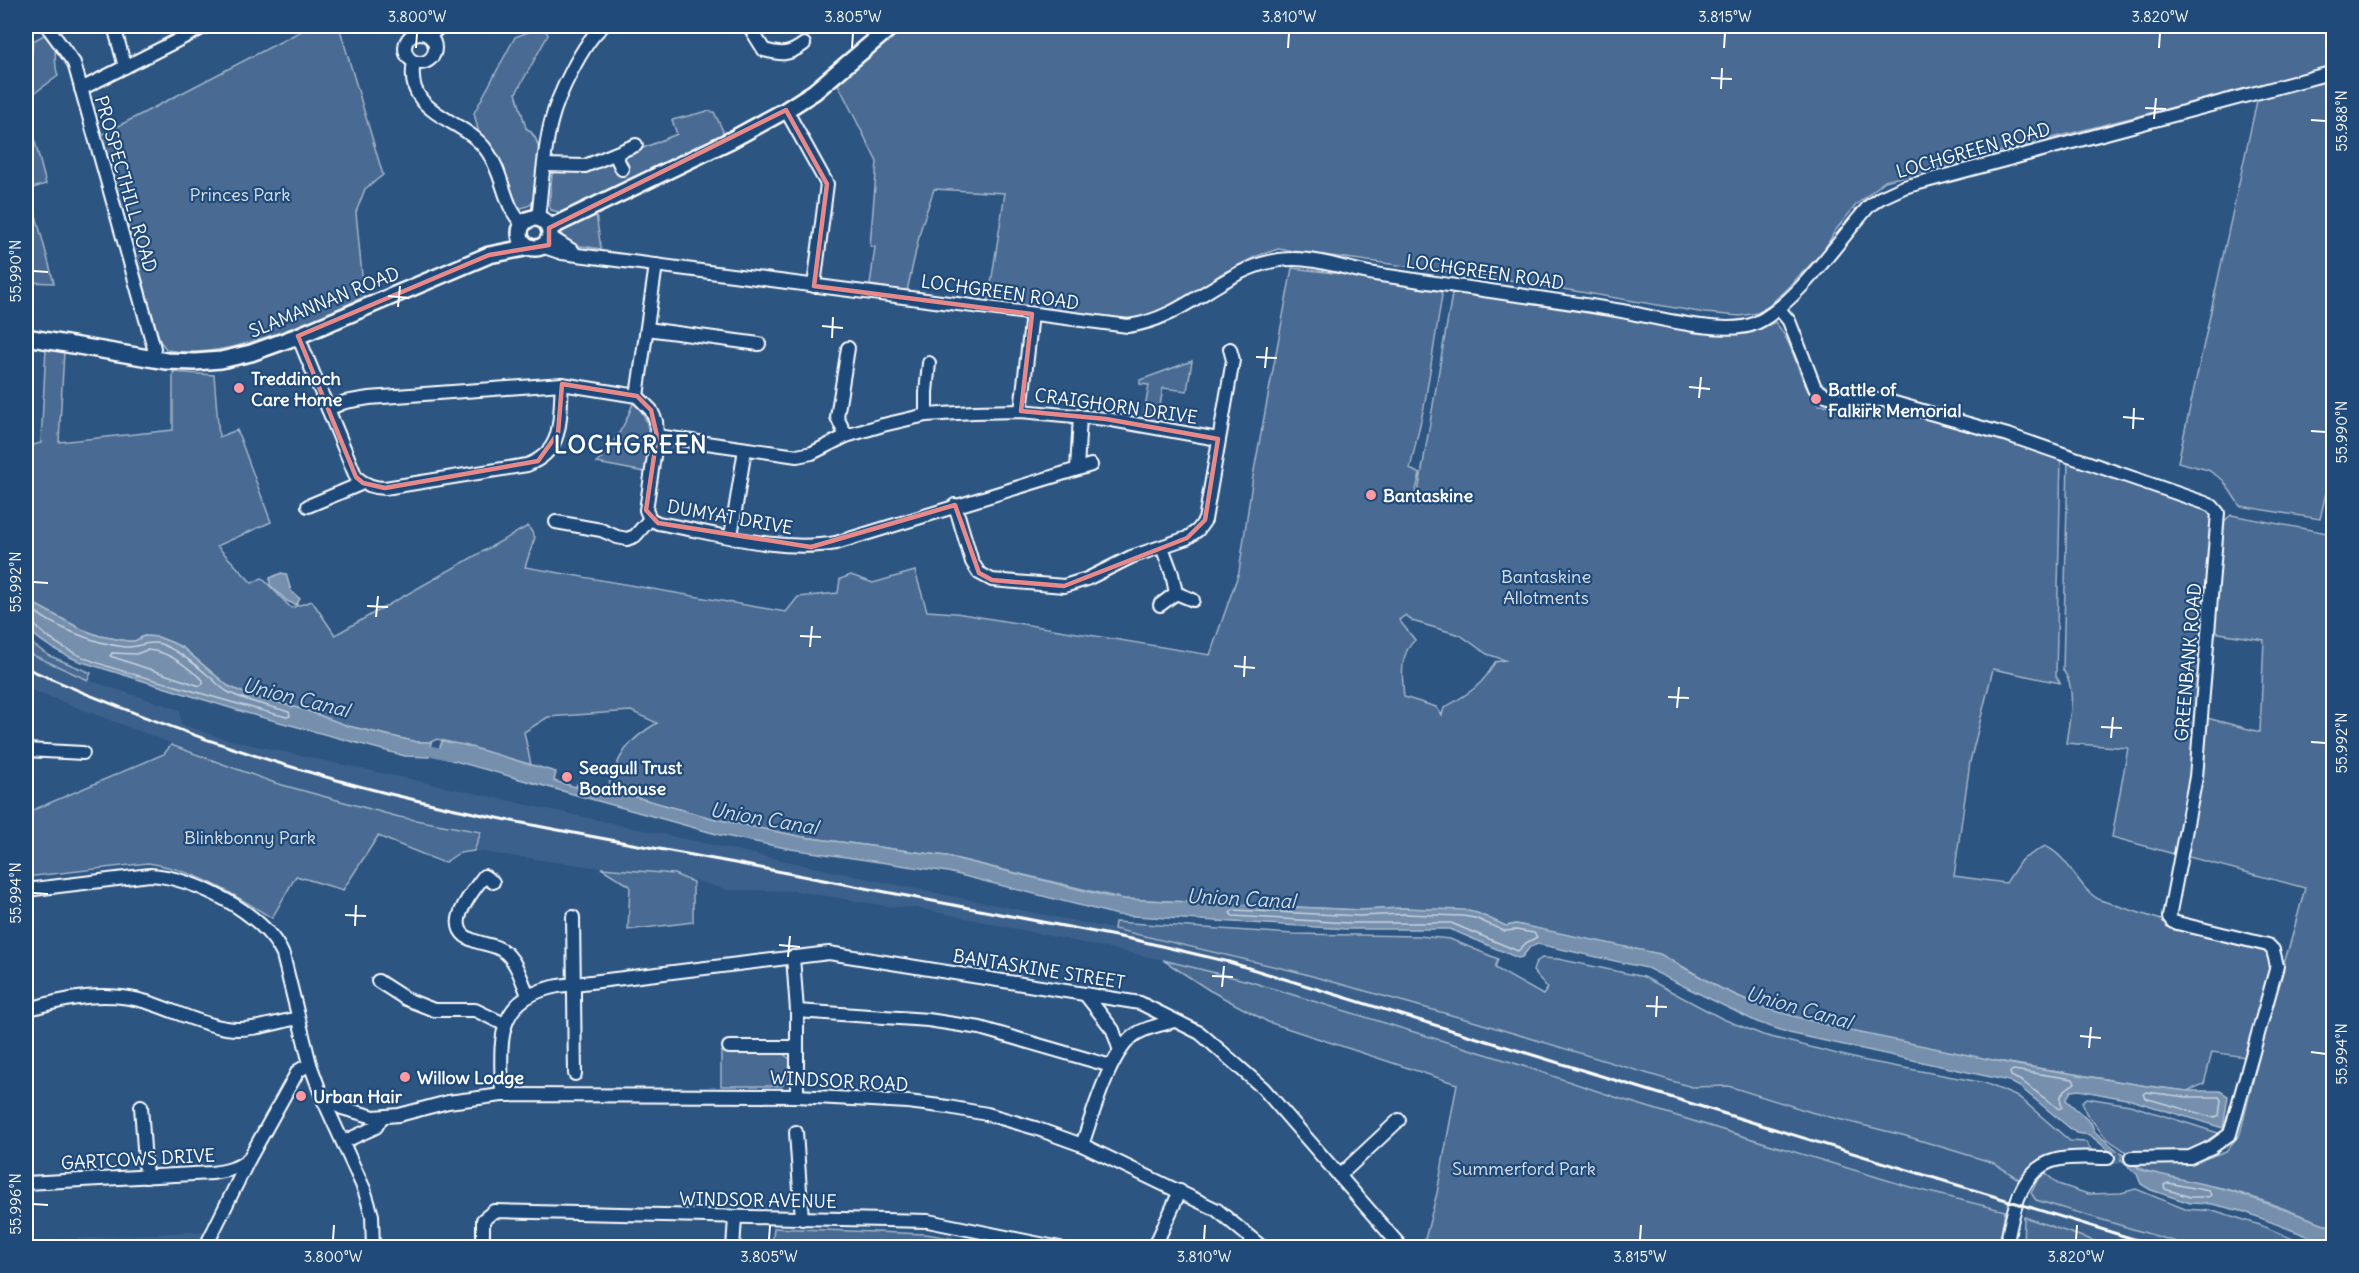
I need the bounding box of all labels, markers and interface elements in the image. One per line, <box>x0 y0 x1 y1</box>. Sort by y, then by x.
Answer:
text: 3.800°W <box>388 7 447 26</box>
text: 3.805°W <box>824 7 882 26</box>
text: 3.810°W <box>1262 7 1317 26</box>
text: 3.815°W <box>1698 7 1752 26</box>
text: 3.820°W <box>2131 7 2189 26</box>
text: 55.988°N <box>2332 90 2351 152</box>
street label: PROSPECTHILL ROAD <box>90 93 162 275</box>
street label: LOCHGREEN ROAD <box>1893 117 2053 183</box>
park label: Princes Park <box>190 183 290 206</box>
text: 55.990°N <box>6 240 25 302</box>
street label: LOCHGREEN ROAD <box>1404 250 1566 294</box>
street label: SLAMANNAN ROAD <box>245 261 403 343</box>
street label: LOCHGREEN ROAD <box>919 270 1081 314</box>
place label: Treddinoch Care Home <box>251 367 343 411</box>
place label: Battle of Falkirk Memorial <box>1828 378 1961 422</box>
marker: Treddinoch Care Home <box>232 381 246 395</box>
street label: CRAIGHORN DRIVE <box>1033 383 1199 429</box>
marker: Battle of Falkirk Memorial <box>1809 392 1823 406</box>
text: 55.990°N <box>2332 401 2351 463</box>
district label: LOCHGREEN <box>554 429 708 459</box>
place label: Bantaskine <box>1383 484 1473 507</box>
marker: Bantaskine <box>1364 488 1378 502</box>
street label: DUMYAT DRIVE <box>665 495 795 539</box>
text: 55.992°N <box>6 551 25 613</box>
park label: Bantaskine Allotments <box>1501 565 1591 609</box>
street label: GREENBANK ROAD <box>2170 582 2206 742</box>
water label: Union Canal <box>240 672 354 723</box>
text: 55.992°N <box>2332 712 2351 774</box>
place label: Seagull Trust Boathouse <box>579 756 683 800</box>
marker: Seagull Trust Boathouse <box>560 770 574 784</box>
water label: Union Canal <box>708 796 822 840</box>
park label: Blinkbonny Park <box>184 826 316 849</box>
text: 55.994°N <box>6 862 25 924</box>
water label: Union Canal <box>1186 883 1299 913</box>
street label: BANTASKINE STREET <box>951 944 1127 994</box>
water label: Union Canal <box>1743 980 1857 1035</box>
text: 55.994°N <box>2332 1023 2351 1085</box>
place label: Willow Lodge <box>417 1066 524 1089</box>
street label: WINDSOR ROAD <box>769 1066 909 1096</box>
marker: Willow Lodge <box>398 1070 412 1084</box>
place label: Urban Hair <box>313 1085 403 1108</box>
marker: Urban Hair <box>294 1089 308 1103</box>
street label: GARTCOWS DRIVE <box>60 1143 216 1175</box>
park label: Summerford Park <box>1452 1157 1596 1180</box>
text: 55.996°N <box>6 1173 25 1235</box>
street label: WINDSOR AVENUE <box>679 1187 837 1213</box>
text: 3.800°W <box>304 1247 363 1266</box>
text: 3.805°W <box>740 1247 798 1266</box>
text: 3.810°W <box>1177 1247 1232 1266</box>
text: 3.815°W <box>1613 1247 1667 1266</box>
text: 3.820°W <box>2047 1247 2105 1266</box>

